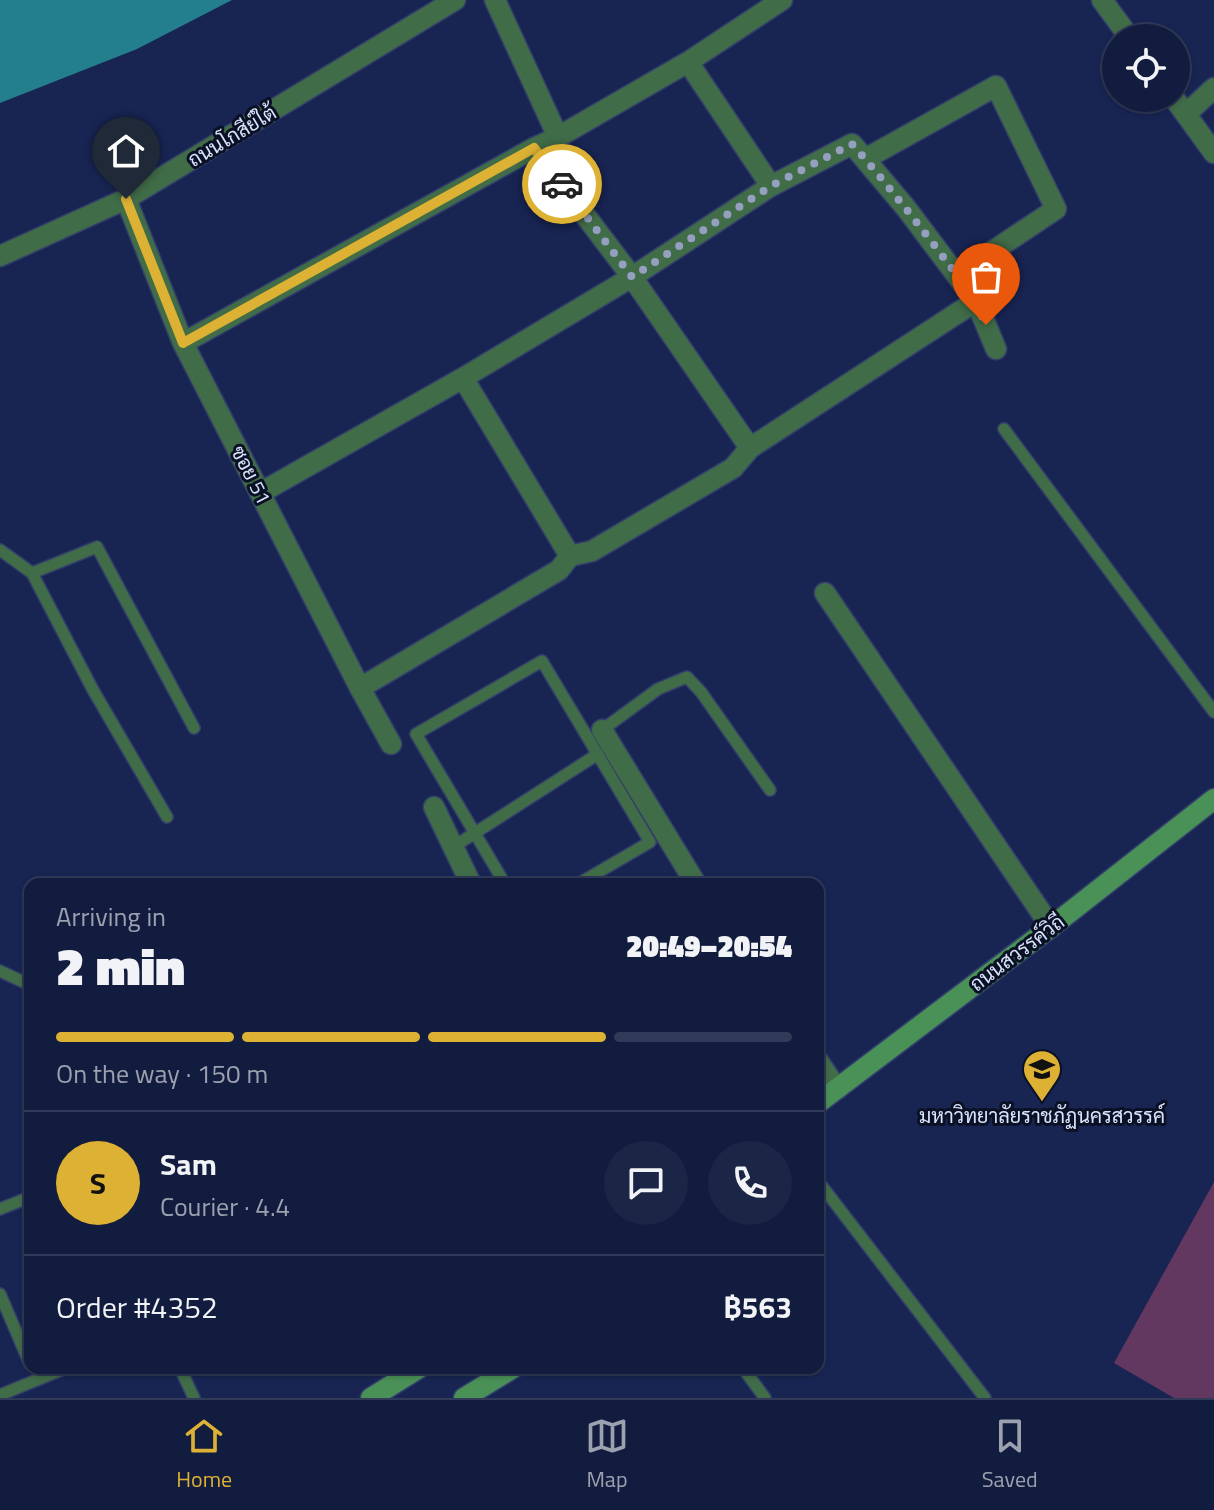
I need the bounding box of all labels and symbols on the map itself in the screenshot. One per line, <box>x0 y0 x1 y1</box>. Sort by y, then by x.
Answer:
street label: ถนนโกสีย์ใต้ <box>181 96 283 174</box>
pin <box>92 117 160 199</box>
courier <box>522 144 602 224</box>
pin <box>952 243 1020 325</box>
street label: ซอย 51 <box>223 440 279 510</box>
street label: ถนนสวรรค์วิถี <box>963 906 1071 999</box>
school or university icon: มหาวิทยาลัยราชภัฏนครสวรรค์ <box>1021 1048 1063 1103</box>
place label: มหาวิทยาลัยราชภัฏนครสวรรค์ <box>919 1100 1165 1131</box>

